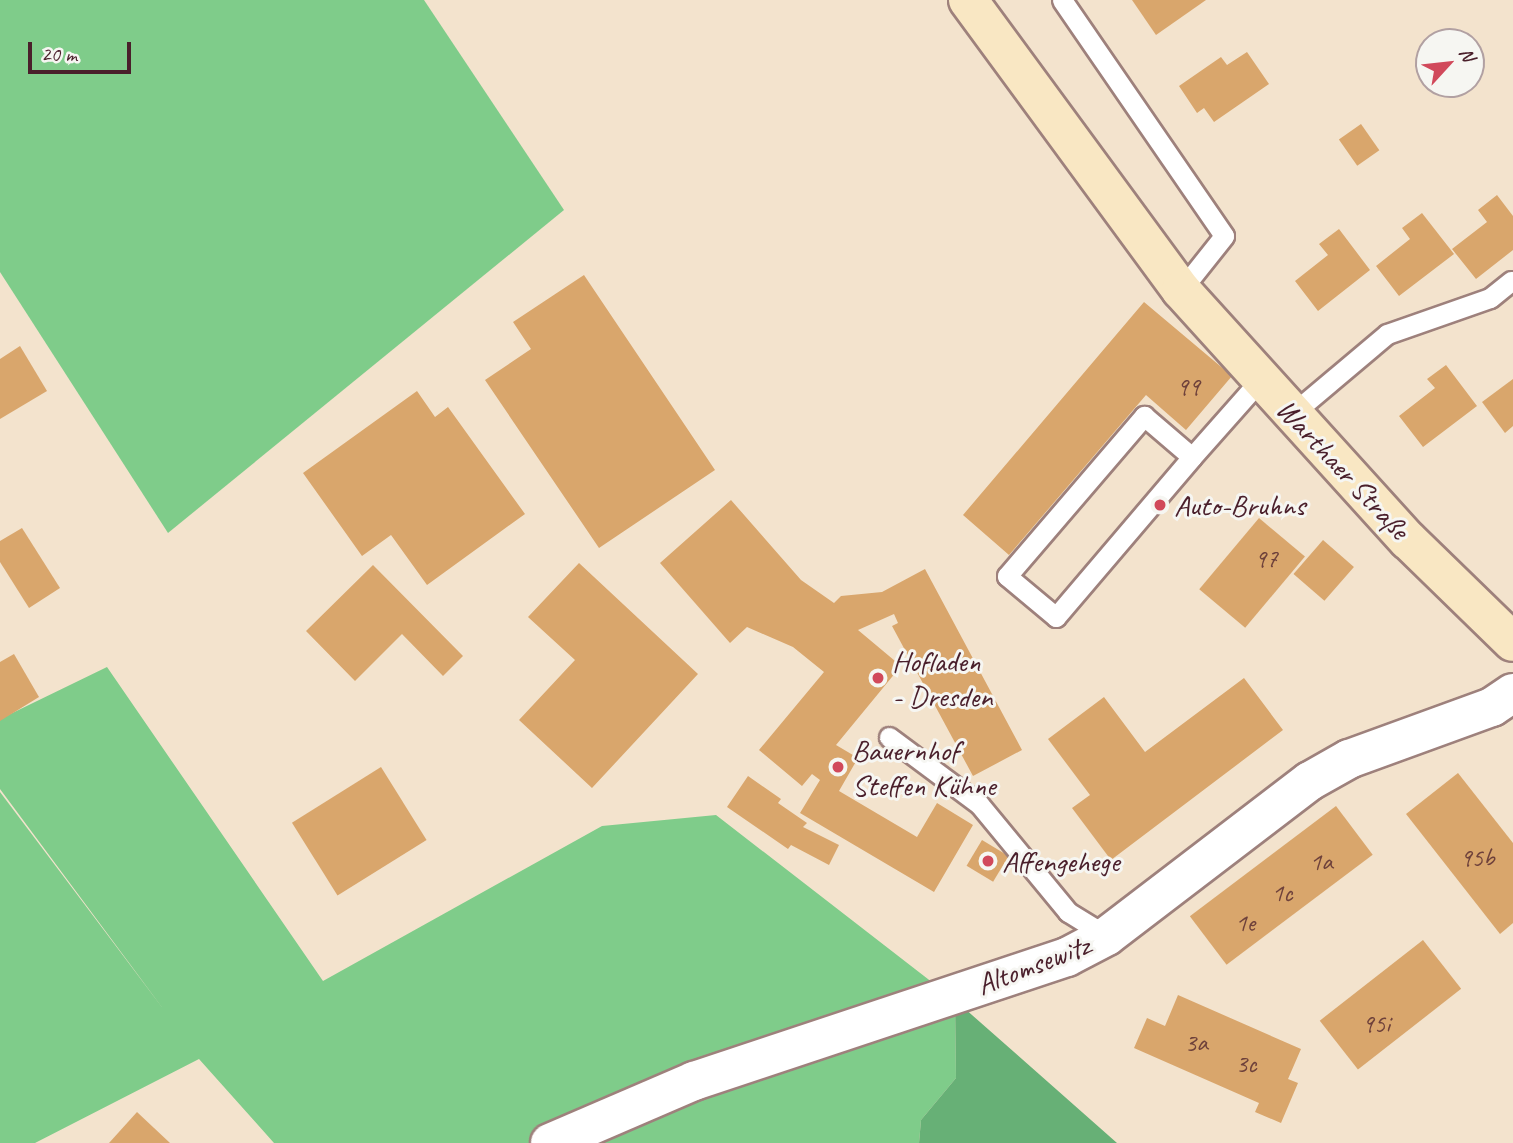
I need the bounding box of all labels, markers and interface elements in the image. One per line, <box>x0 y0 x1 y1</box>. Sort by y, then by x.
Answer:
scale bar <box>32 28 135 72</box>
north arrow <box>1415 28 1485 98</box>
text: 20 m <box>41 41 77 67</box>
text: N <box>1454 44 1480 65</box>
house number: 99 <box>1176 371 1200 403</box>
street label: Warthaer Straße <box>1269 391 1417 547</box>
place label: Auto-Bruhns <box>1174 487 1305 523</box>
marker: Auto-Bruhns <box>1152 497 1168 513</box>
house number: 97 <box>1254 543 1278 575</box>
place label: Hofladen - Dresden <box>892 643 992 714</box>
marker: Hofladen - Dresden <box>870 670 886 686</box>
place label: Bauernhof Steffen Kühne <box>852 732 996 802</box>
marker: Bauernhof Steffen Kühne <box>830 759 846 775</box>
house number: 95b <box>1460 842 1494 874</box>
place label: Affengehege <box>1002 843 1119 879</box>
house number: 1a <box>1309 846 1333 878</box>
marker: Affengehege <box>980 853 996 869</box>
house number: 1c <box>1272 877 1292 909</box>
house number: 1e <box>1235 907 1255 939</box>
street label: Altomsewitz <box>972 927 1094 1003</box>
house number: 95i <box>1362 1008 1390 1040</box>
house number: 3a <box>1184 1027 1208 1059</box>
house number: 3c <box>1236 1048 1256 1080</box>

